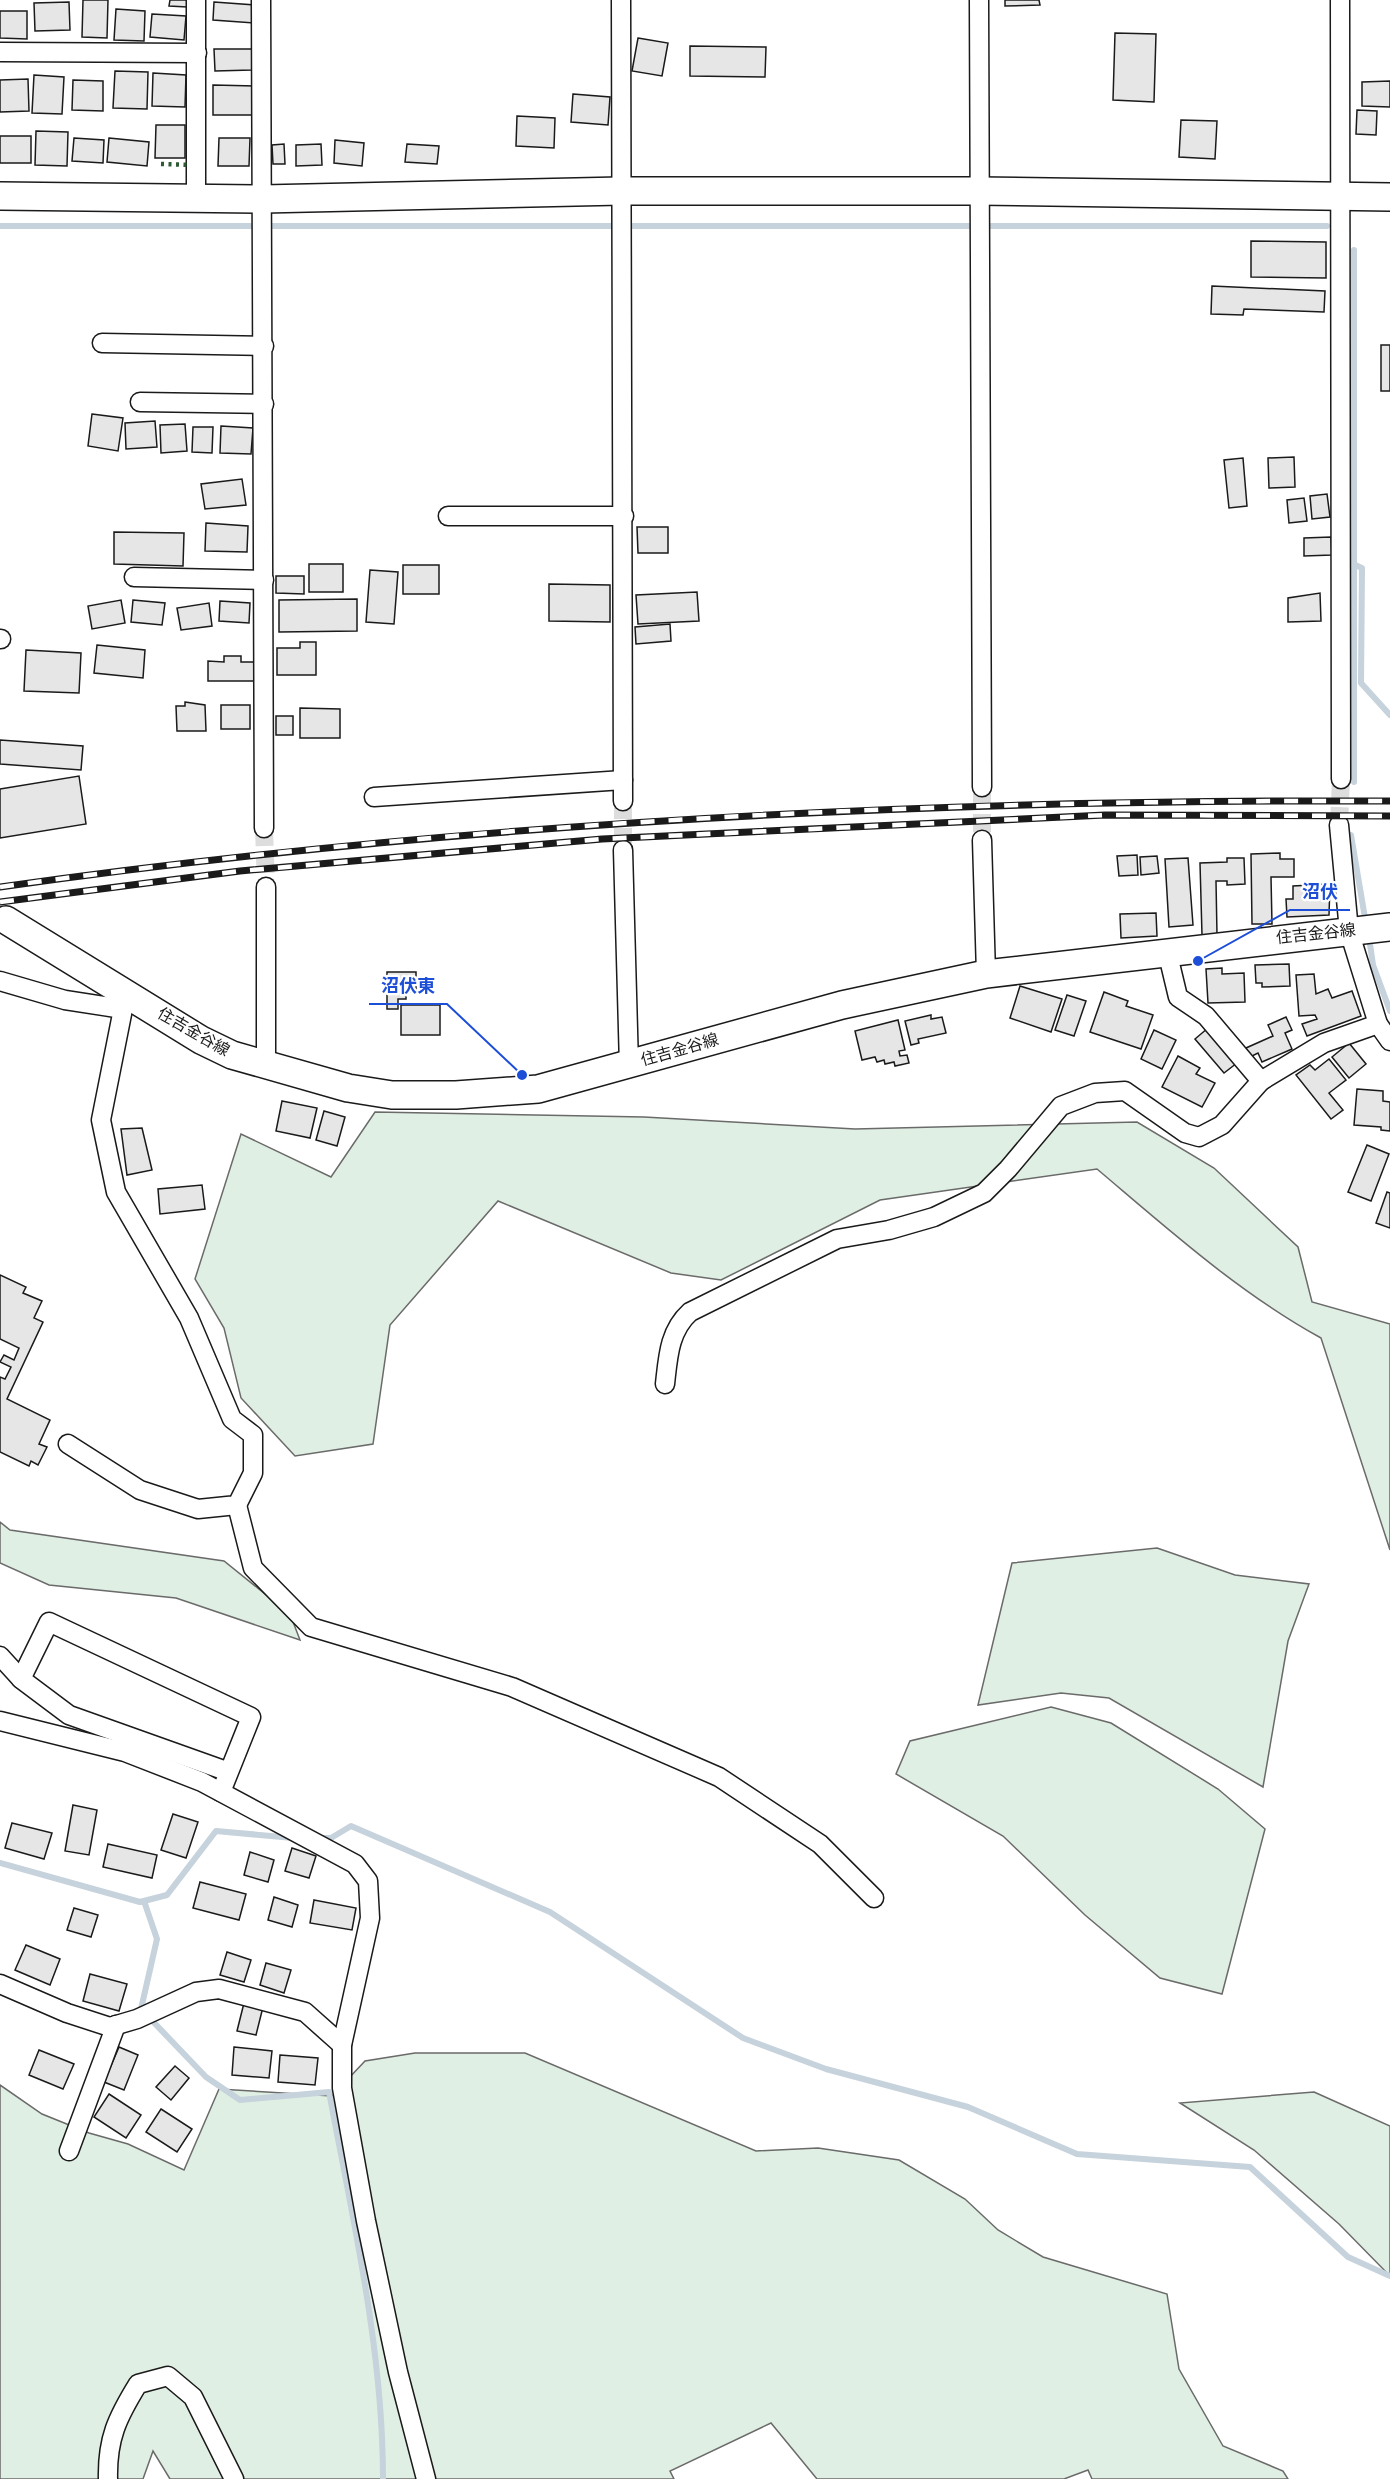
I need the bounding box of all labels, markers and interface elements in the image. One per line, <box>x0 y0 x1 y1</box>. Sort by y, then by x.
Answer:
callout: 沼伏 <box>1290 874 1350 910</box>
text: 沼伏 <box>1302 882 1338 905</box>
street label: 住吉金谷線 <box>1275 921 1357 949</box>
callout: 沼伏東 <box>369 968 447 1004</box>
text: 沼伏東 <box>381 976 435 999</box>
street label: 住吉金谷線 <box>153 1004 233 1062</box>
street label: 住吉金谷線 <box>639 1030 721 1072</box>

